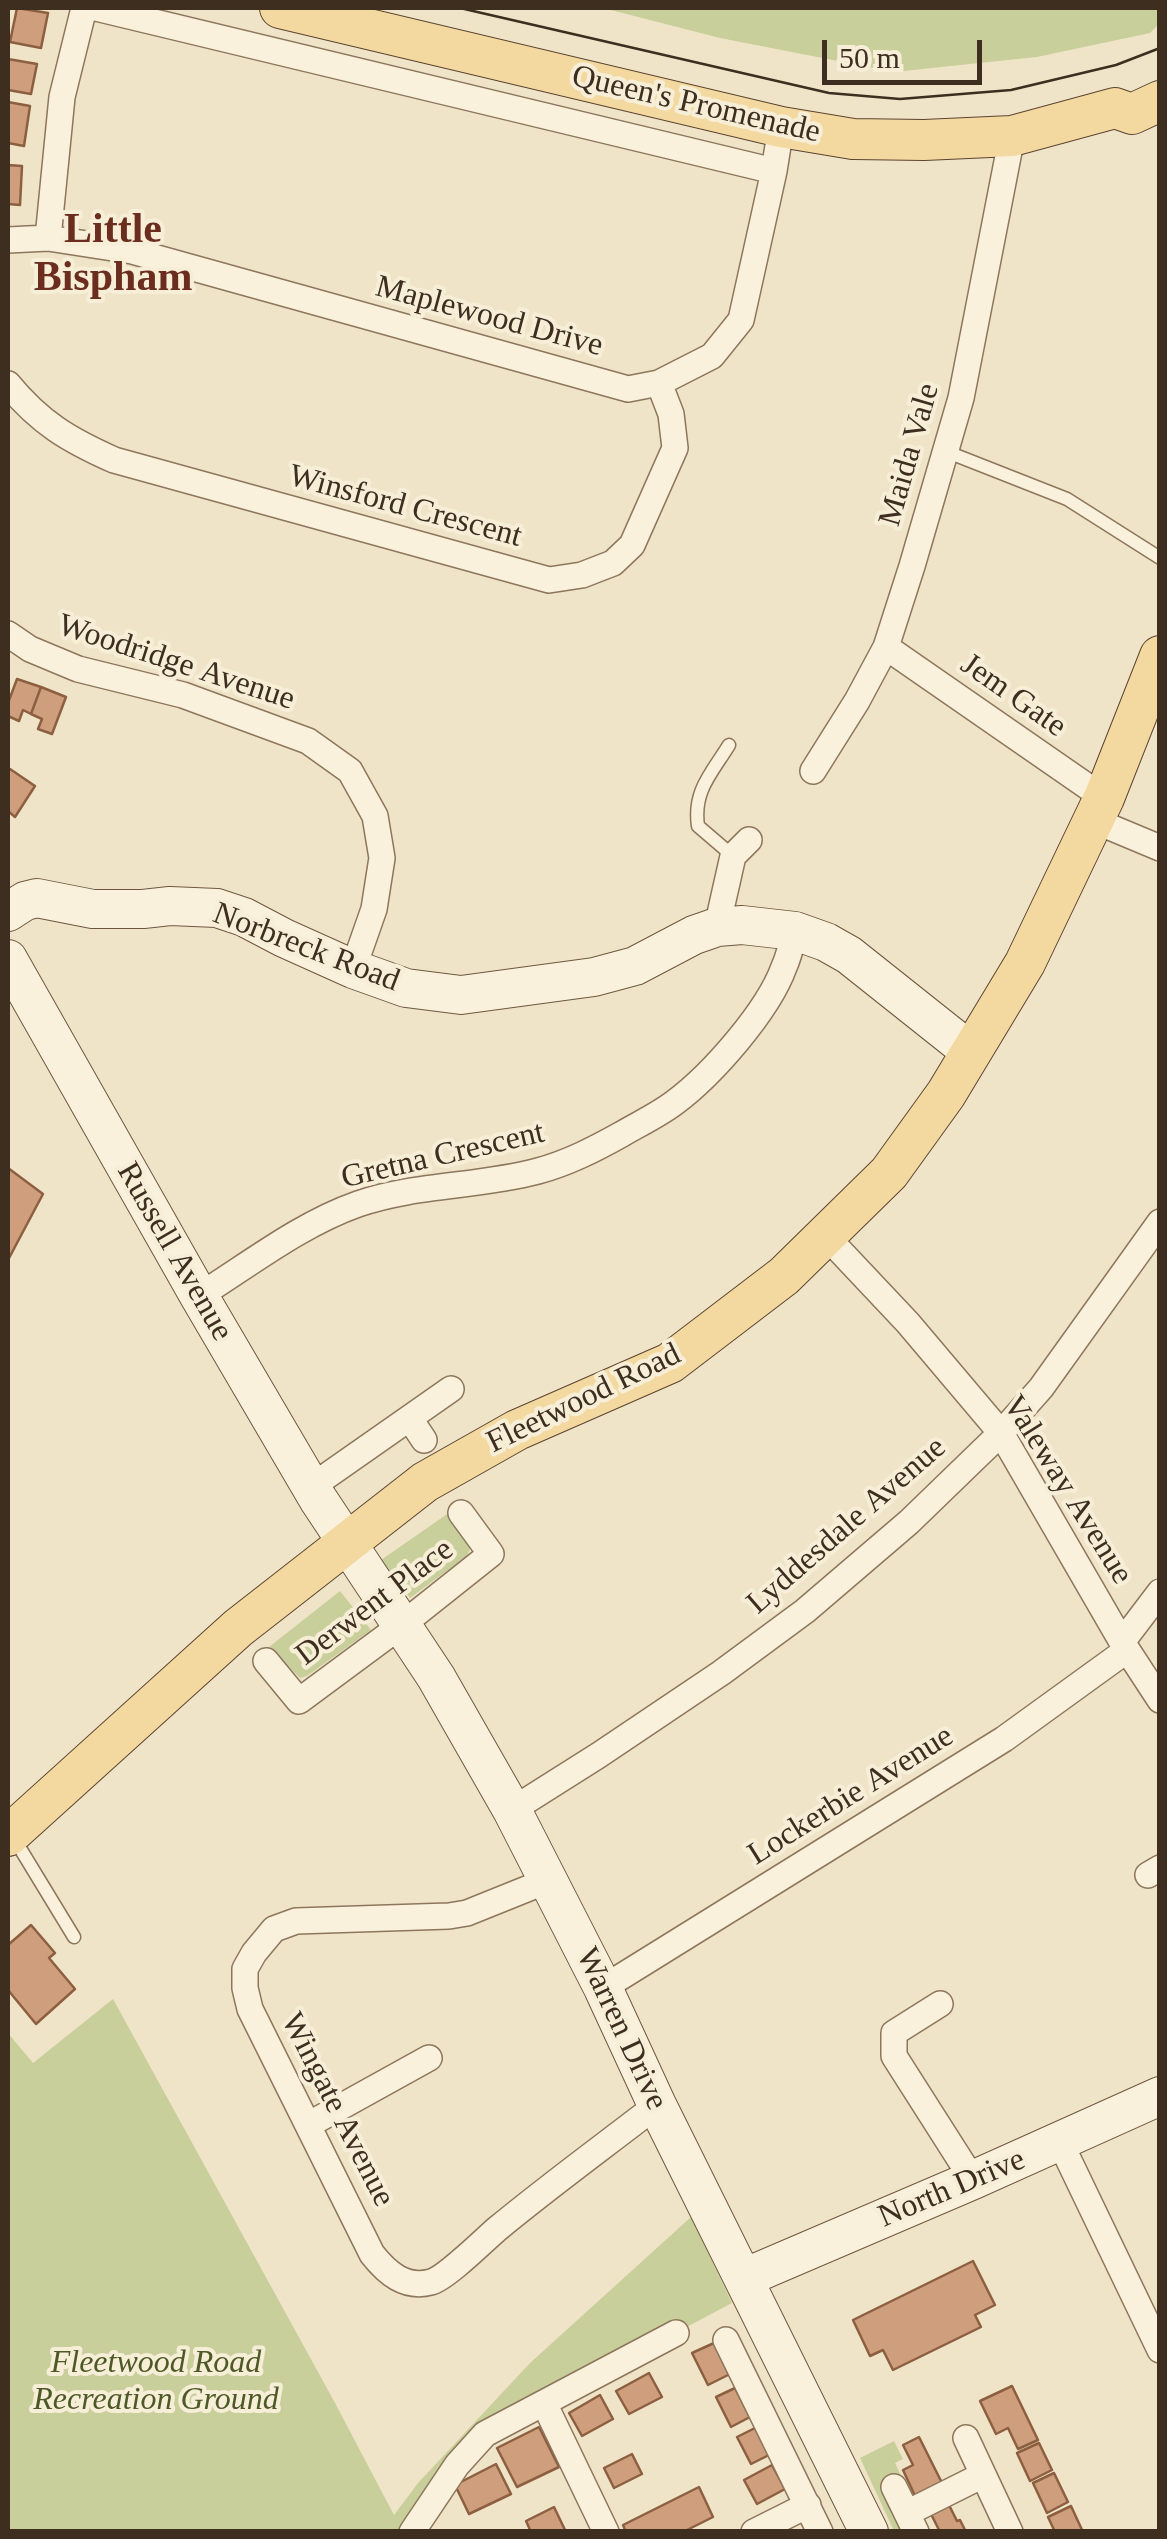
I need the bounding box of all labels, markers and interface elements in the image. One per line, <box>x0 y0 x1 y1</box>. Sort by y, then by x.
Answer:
scale bar <box>827 20 987 82</box>
text: 50 m <box>839 41 900 74</box>
street label: Queen's Promenade <box>568 58 824 152</box>
district label: Little Bispham <box>34 206 192 304</box>
street label: Maplewood Drive <box>371 268 607 366</box>
street label: Maida Vale <box>871 379 949 531</box>
street label: Winsford Crescent <box>284 457 526 557</box>
street label: Woodridge Avenue <box>53 607 299 719</box>
street label: Jem Gate <box>953 646 1073 746</box>
street label: Norbreck Road <box>207 895 405 1001</box>
street label: Gretna Crescent <box>338 1114 548 1198</box>
street label: Russell Avenue <box>108 1156 240 1348</box>
street label: Fleetwood Road <box>481 1336 687 1462</box>
street label: Valeway Avenue <box>994 1389 1140 1591</box>
street label: Lyddesdale Avenue <box>740 1429 954 1623</box>
street label: Derwent Place <box>289 1531 461 1675</box>
street label: Lockerbie Avenue <box>741 1717 961 1875</box>
street label: Warren Drive <box>567 1942 675 2116</box>
street label: Wingate Avenue <box>272 2007 402 2213</box>
street label: North Drive <box>873 2141 1031 2237</box>
park label: Fleetwood Road Recreation Ground <box>33 2345 279 2420</box>

